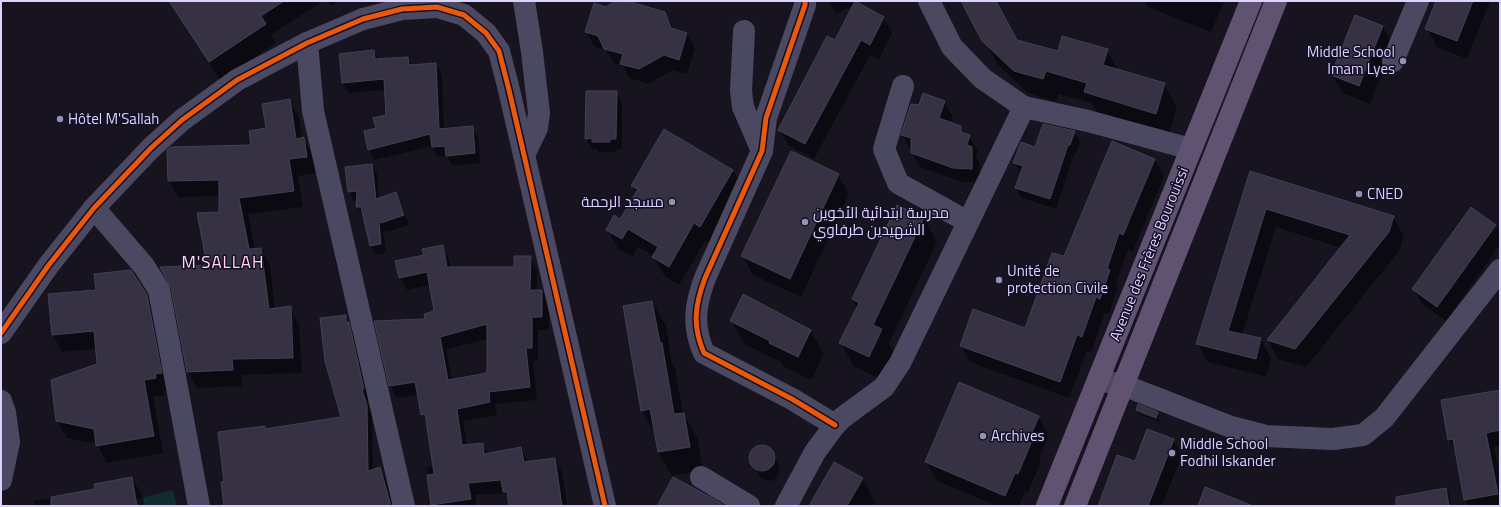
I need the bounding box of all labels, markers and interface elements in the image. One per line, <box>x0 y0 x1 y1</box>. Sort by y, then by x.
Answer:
place label: Middle School Imam Lyes <box>1307 40 1395 80</box>
marker: Middle School Imam Lyes <box>1398 56 1408 66</box>
place label: Hôtel M'Sallah <box>68 107 159 130</box>
marker: Hôtel M'Sallah <box>55 114 65 124</box>
street label: Avenue des Frères Bourouissi <box>1103 163 1194 344</box>
place label: CNED <box>1367 182 1403 205</box>
marker: CNED <box>1354 189 1364 199</box>
place label: مسجد الرحمة <box>581 190 664 213</box>
marker: مسجد الرحمة <box>667 197 677 207</box>
place label: مدرسة ابتدائية الأخوين الشهيدين طرفاوي <box>813 201 949 242</box>
marker: مدرسة ابتدائية الأخوين الشهيدين طرفاوي <box>800 217 810 227</box>
district label: M'SALLAH <box>182 249 264 275</box>
place label: Unité de protection Civile <box>1007 259 1108 299</box>
marker: Unité de protection Civile <box>994 275 1004 285</box>
place label: Archives <box>991 424 1045 447</box>
marker: Archives <box>978 431 988 441</box>
place label: Middle School Fodhil Iskander <box>1180 432 1276 472</box>
marker: Middle School Fodhil Iskander <box>1167 448 1177 458</box>

